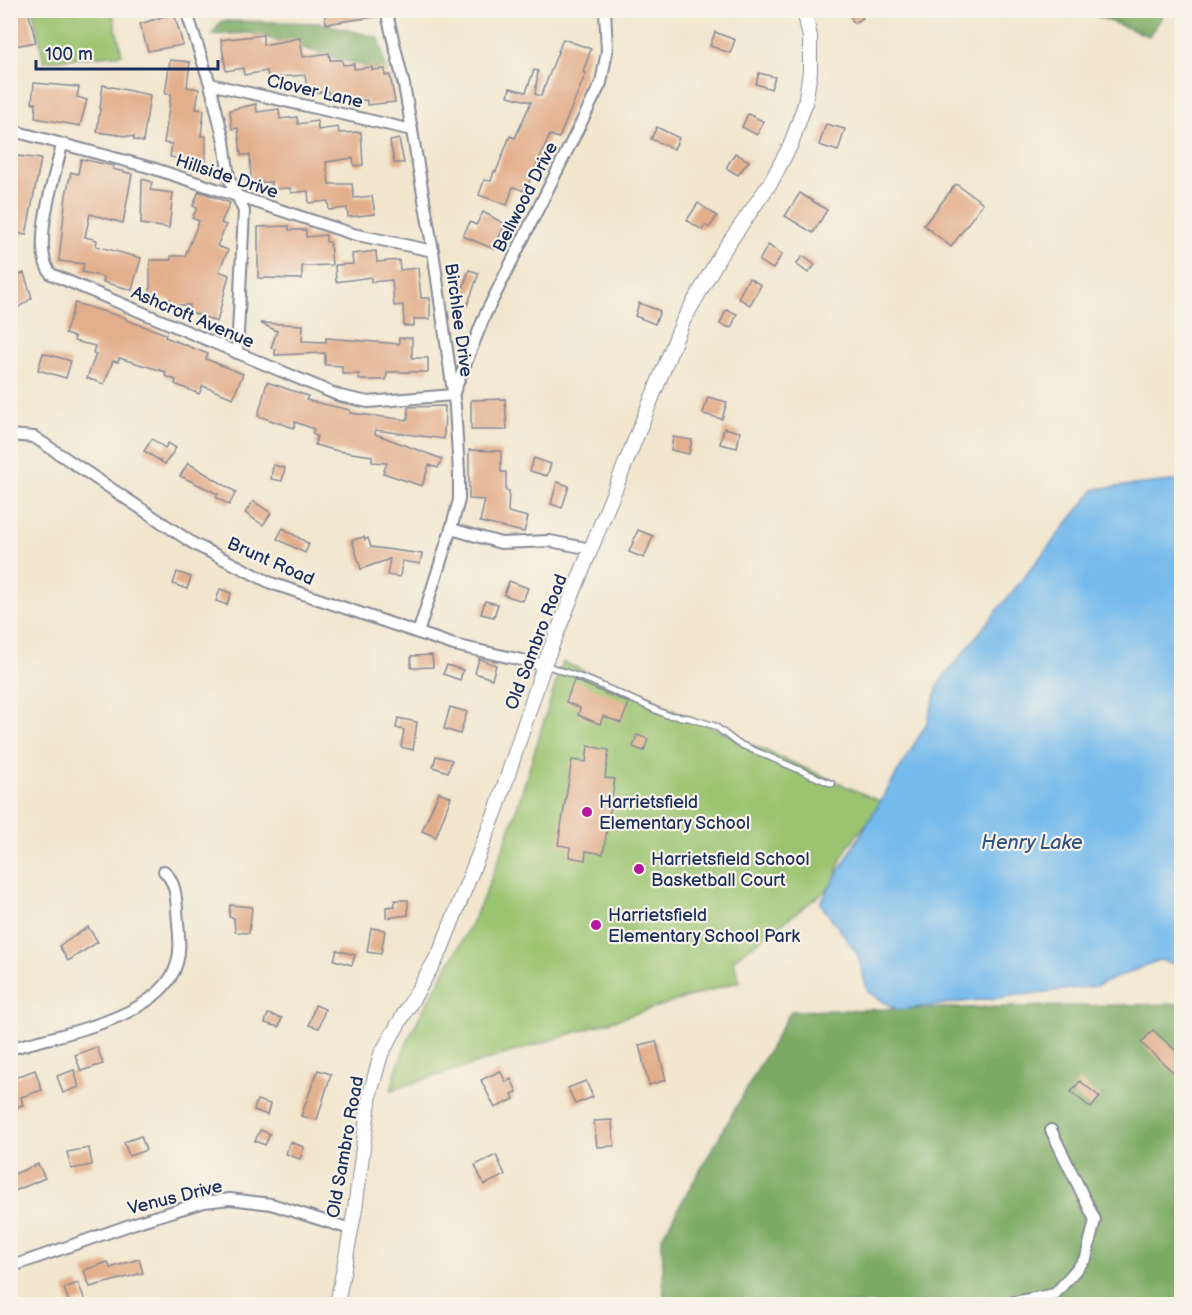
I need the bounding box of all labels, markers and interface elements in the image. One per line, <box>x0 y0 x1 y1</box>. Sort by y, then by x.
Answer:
scale bar <box>36 33 218 71</box>
text: 100 m <box>45 44 93 65</box>
street label: Clover Lane <box>265 70 365 113</box>
street label: Bellwood Drive <box>489 138 562 256</box>
street label: Hillside Drive <box>173 150 281 203</box>
street label: Birchlee Drive <box>440 262 477 379</box>
street label: Ashcroft Avenue <box>128 282 258 353</box>
street label: Brunt Road <box>224 533 318 590</box>
street label: Old Sambro Road <box>501 571 572 713</box>
place label: Harrietsfield Elementary School <box>599 792 750 834</box>
marker: Harrietsfield Elementary School <box>580 805 594 819</box>
water label: Henry Lake <box>981 831 1083 855</box>
place label: Harrietsfield School Basketball Court <box>651 849 810 891</box>
marker: Harrietsfield School Basketball Court <box>632 862 646 876</box>
place label: Harrietsfield Elementary School Park <box>608 905 800 947</box>
marker: Harrietsfield Elementary School Park <box>589 918 603 932</box>
street label: Old Sambro Road <box>323 1075 368 1220</box>
street label: Venus Drive <box>126 1176 225 1219</box>

